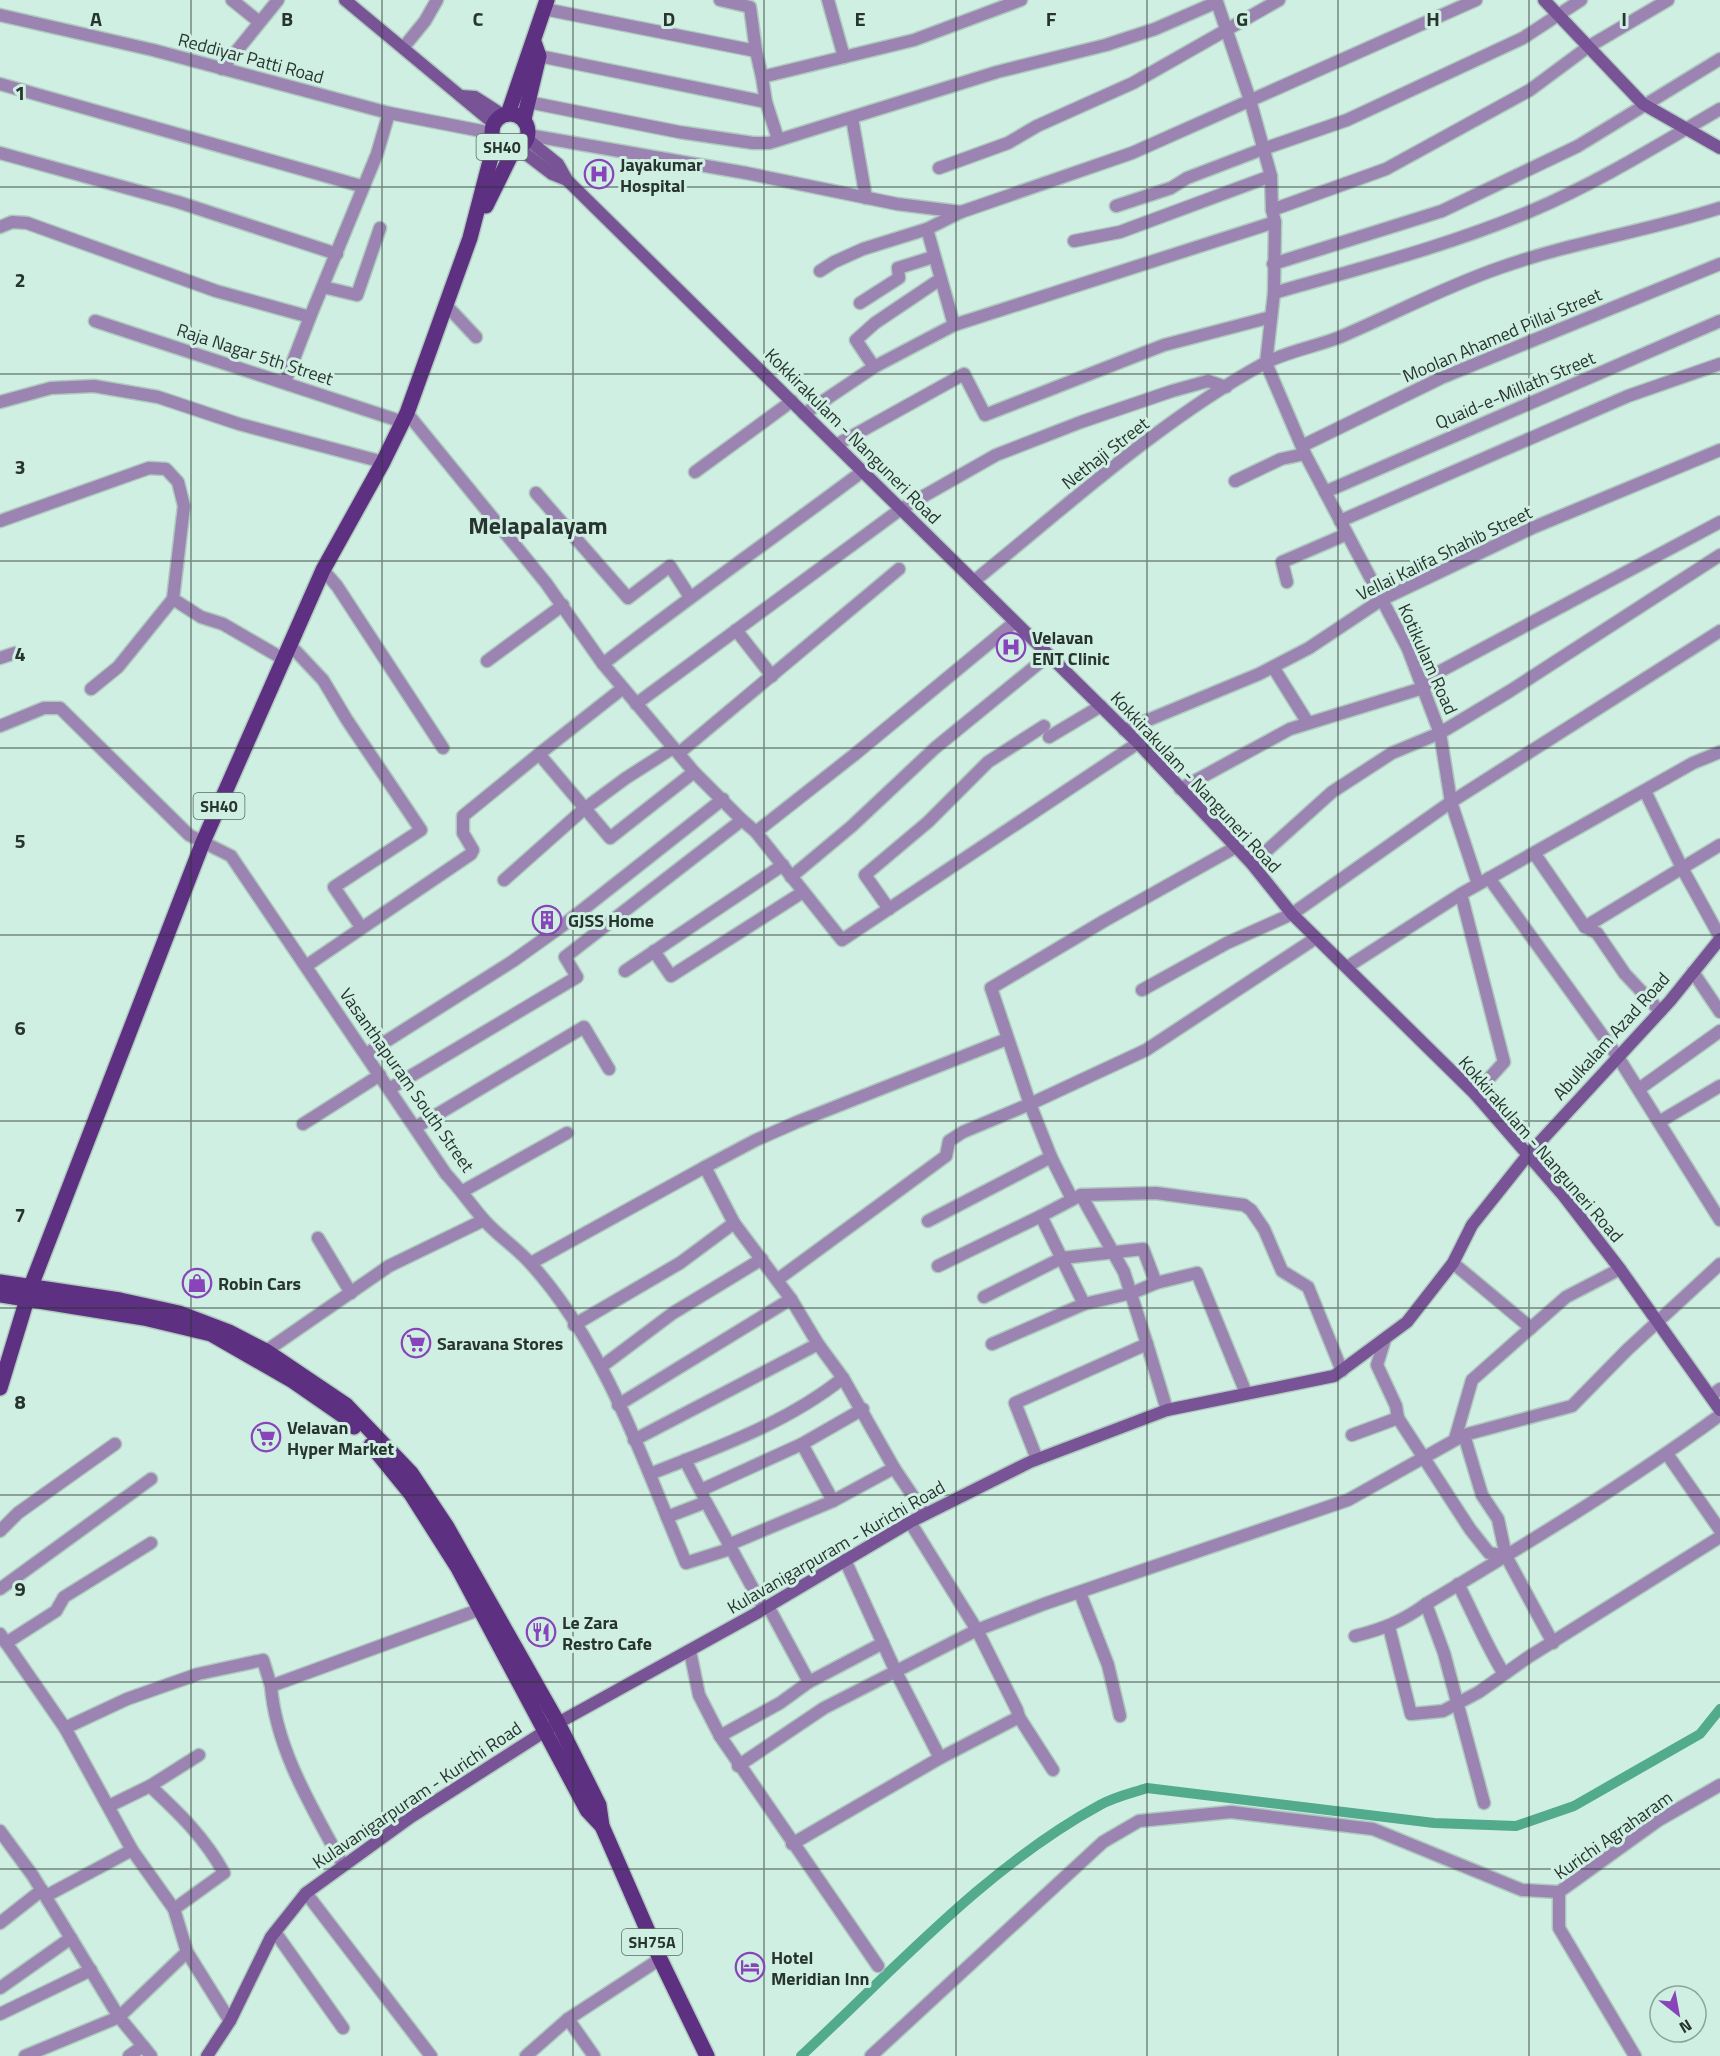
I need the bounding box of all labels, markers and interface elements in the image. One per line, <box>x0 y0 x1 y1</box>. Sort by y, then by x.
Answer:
text: A <box>90 3 102 34</box>
text: B <box>281 3 293 34</box>
text: C <box>473 3 484 34</box>
text: D <box>663 3 675 34</box>
text: E <box>854 3 866 34</box>
text: F <box>1046 3 1057 34</box>
text: G <box>1236 3 1248 34</box>
text: H <box>1426 3 1440 34</box>
text: I <box>1621 3 1627 34</box>
street label: Reddiyar Patti Road <box>175 26 327 90</box>
text: 1 <box>14 77 26 108</box>
road number: SH40 <box>476 134 528 160</box>
place label: Jayakumar Hospital <box>620 151 703 199</box>
hospital icon: Jayakumar Hospital <box>583 158 615 190</box>
text: 2 <box>14 264 26 295</box>
street label: Moolan Ahamed Pillai Street <box>1398 280 1606 389</box>
street label: Raja Nagar 5th Street <box>173 316 337 392</box>
street label: Kokkirakulam - Nanguneri Road <box>759 342 947 530</box>
street label: Quaid-e-Millath Street <box>1431 344 1600 436</box>
street label: Nethaji Street <box>1056 410 1155 496</box>
text: 3 <box>14 451 26 482</box>
street label: Vellai Kalifa Shahib Street <box>1352 498 1537 607</box>
district label: Melapalayam <box>468 507 608 543</box>
street label: Kotikulam Road <box>1391 599 1465 719</box>
place label: Velavan ENT Clinic <box>1032 624 1110 672</box>
hospital icon: Velavan ENT Clinic <box>995 631 1027 663</box>
text: 4 <box>14 638 26 669</box>
street label: Kokkirakulam - Nanguneri Road <box>1104 685 1288 879</box>
road number: SH40 <box>194 793 244 819</box>
text: 5 <box>14 825 26 856</box>
building icon: GJSS Home <box>531 904 563 936</box>
place label: GJSS Home <box>568 907 654 934</box>
street label: Abulkalam Azad Road <box>1546 966 1676 1106</box>
street label: Vasanthapuram South Street <box>333 982 481 1178</box>
text: 6 <box>14 1012 26 1043</box>
street label: Kokkirakulam - Nanguneri Road <box>1452 1050 1630 1248</box>
text: 7 <box>14 1199 26 1230</box>
shop icon: Robin Cars <box>181 1267 213 1299</box>
place label: Robin Cars <box>218 1270 301 1297</box>
supermarket icon: Saravana Stores <box>400 1327 432 1359</box>
place label: Saravana Stores <box>437 1330 563 1357</box>
text: 8 <box>14 1386 26 1417</box>
place label: Velavan Hyper Market <box>287 1414 394 1462</box>
supermarket icon: Velavan Hyper Market <box>250 1421 282 1453</box>
street label: Kulavanigarpuram - Kurichi Road <box>722 1473 950 1621</box>
text: 9 <box>14 1573 26 1604</box>
place label: Le Zara Restro Cafe <box>562 1609 652 1657</box>
restaurant icon: Le Zara Restro Cafe <box>525 1616 557 1648</box>
street label: Kulavanigarpuram - Kurichi Road <box>307 1715 527 1875</box>
street label: Kurichi Agraharam <box>1548 1784 1678 1886</box>
road number: SH75A <box>622 1929 682 1955</box>
place label: Hotel Meridian Inn <box>771 1944 870 1992</box>
hotel icon: Hotel Meridian Inn <box>734 1951 766 1983</box>
north arrow <box>1648 1984 1708 2044</box>
text: N <box>1675 2014 1697 2040</box>

